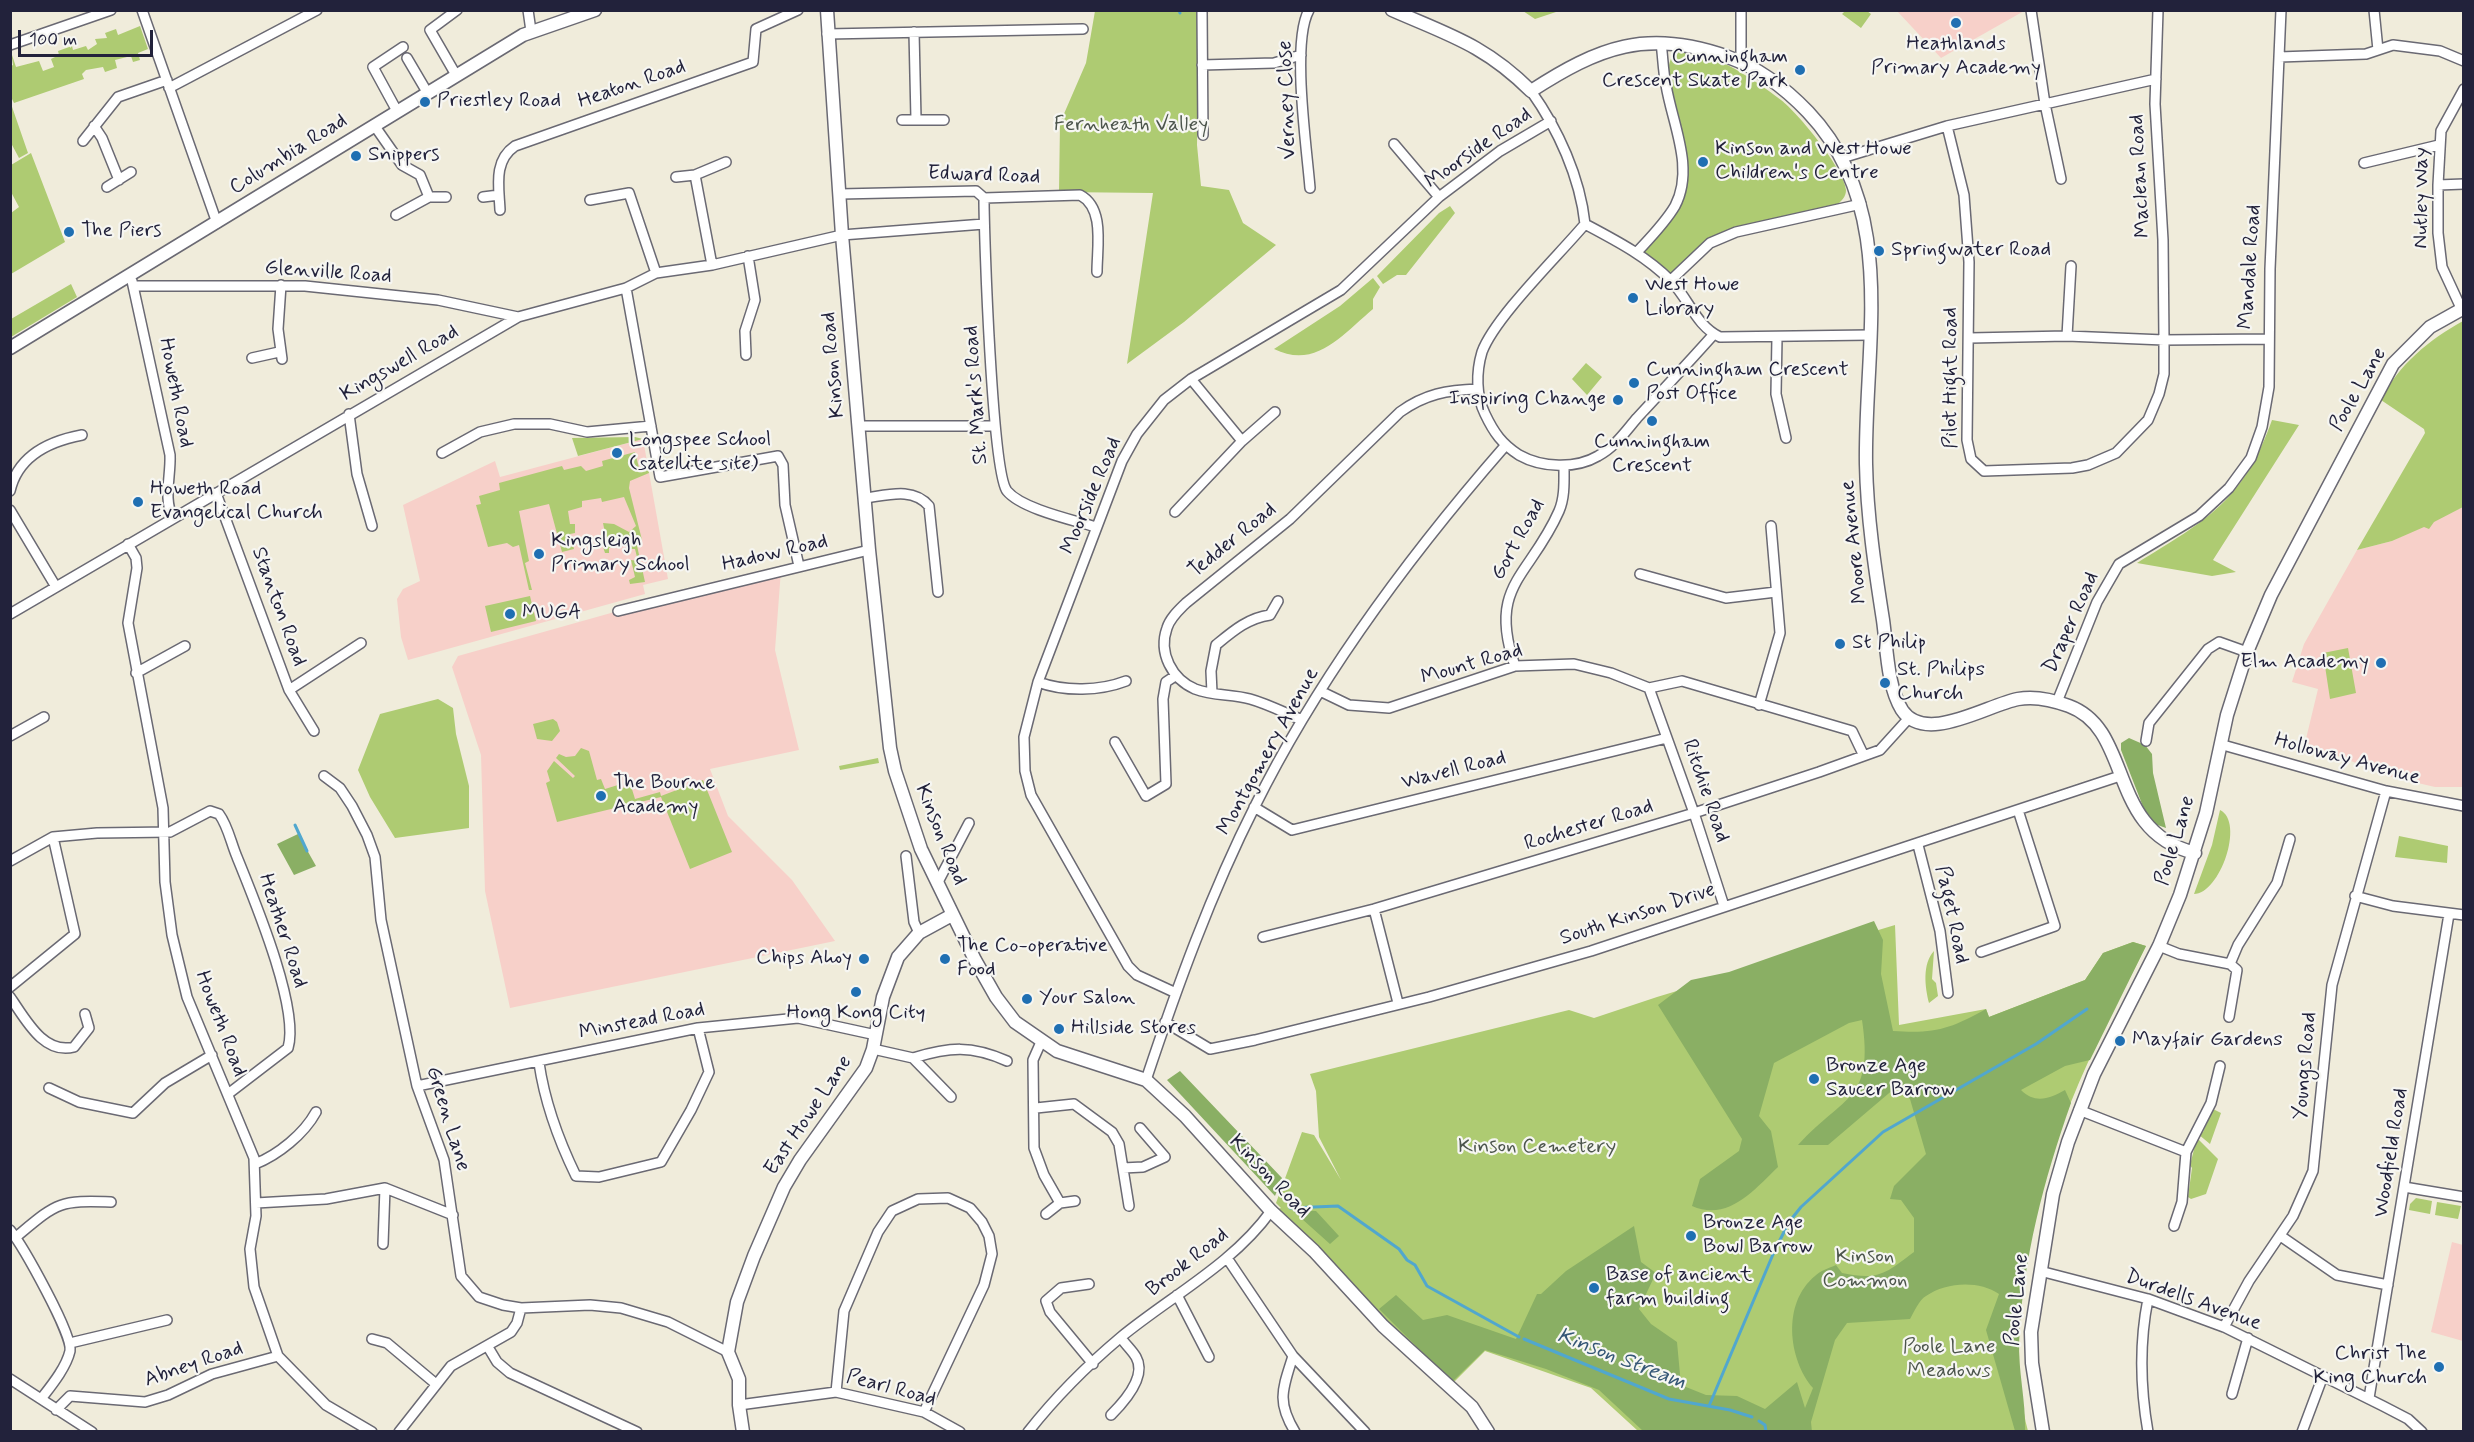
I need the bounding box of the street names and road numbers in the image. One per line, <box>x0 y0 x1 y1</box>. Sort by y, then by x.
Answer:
street label: Verney Close <box>1273 40 1303 160</box>
street label: Heaton Road <box>575 55 689 115</box>
street label: Moorside Road <box>1421 103 1537 195</box>
street label: Columbia Road <box>226 109 352 201</box>
street label: Maclean Road <box>2125 113 2157 239</box>
street label: Nutley Way <box>2410 147 2436 249</box>
street label: Edward Road <box>927 161 1041 191</box>
street label: Mandale Road <box>2234 204 2268 330</box>
street label: Glenville Road <box>264 256 392 290</box>
street label: Pilot Hight Road <box>1939 307 1965 449</box>
street label: Kinson Road <box>817 311 851 419</box>
street label: Kingswell Road <box>337 320 463 408</box>
street label: St. Mark's Road <box>960 325 994 465</box>
street label: Howeth Road <box>152 336 198 450</box>
street label: Poole Lane <box>2325 344 2393 436</box>
street label: Moorside Road <box>1056 434 1128 558</box>
street label: Moore Avenue <box>1836 479 1874 605</box>
street label: Gort Road <box>1486 495 1552 585</box>
street label: Tedder Road <box>1184 498 1282 584</box>
street label: Hadow Road <box>720 530 830 578</box>
street label: Stanton Road <box>245 544 311 670</box>
street label: Draper Road <box>2038 568 2106 678</box>
street label: Mount Road <box>1418 639 1526 691</box>
street label: Montgomery Avenue <box>1212 664 1326 840</box>
street label: Holloway Avenue <box>2271 728 2423 792</box>
street label: Ritchie Road <box>1676 736 1734 846</box>
street label: Wavell Road <box>1399 746 1509 796</box>
street label: Kinson Road <box>908 781 972 889</box>
street label: Poole Lane <box>2150 793 2202 889</box>
street label: Rochester Road <box>1521 794 1657 858</box>
street label: Paget Road <box>1928 864 1974 966</box>
street label: Heather Road <box>252 871 312 991</box>
street label: South Kinson Drive <box>1557 878 1719 952</box>
street label: Howeth Road <box>188 968 252 1080</box>
street label: Minstead Road <box>577 997 707 1047</box>
street label: Youngs Road <box>2289 1011 2323 1121</box>
street label: East Howe Lane <box>760 1051 858 1181</box>
street label: Green Lane <box>419 1064 475 1174</box>
street label: Woodfield Road <box>2369 1086 2415 1220</box>
street label: Kinson Road <box>1223 1130 1315 1224</box>
street label: Brook Road <box>1142 1223 1234 1303</box>
street label: Poole Lane <box>2001 1253 2035 1347</box>
street label: Durdells Avenue <box>2121 1265 2265 1337</box>
street label: Abney Road <box>141 1336 247 1394</box>
street label: Pearl Road <box>843 1365 939 1413</box>

